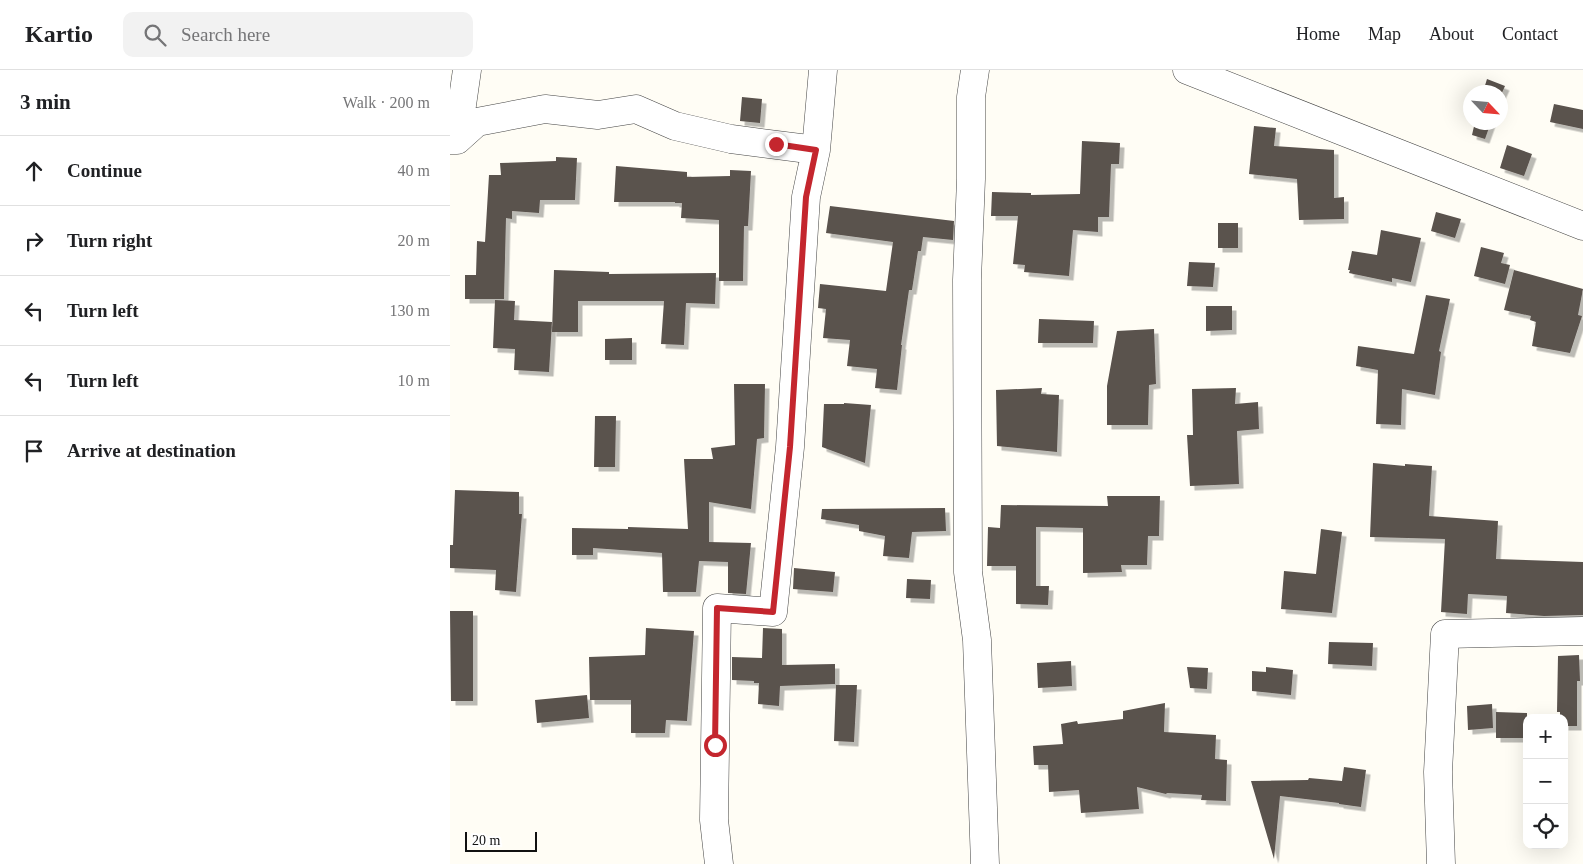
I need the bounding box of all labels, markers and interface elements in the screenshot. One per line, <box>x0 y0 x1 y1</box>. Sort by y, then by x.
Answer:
search box <box>123 12 473 57</box>
text: Kartio <box>25 21 93 47</box>
icon: search <box>141 21 169 49</box>
text: Search here <box>181 24 270 45</box>
text: Home <box>1296 24 1340 44</box>
text: Map <box>1368 24 1401 44</box>
text: About <box>1429 24 1474 44</box>
text: Contact <box>1502 24 1558 44</box>
north arrow <box>1463 85 1508 130</box>
text: 3 min <box>20 90 71 114</box>
text: Walk · 200 m <box>343 94 430 111</box>
route end <box>765 133 788 156</box>
icon: ahead <box>20 157 48 185</box>
text: Continue <box>67 160 142 181</box>
text: 40 m <box>398 162 430 179</box>
icon: right <box>20 227 48 255</box>
text: Turn right <box>67 230 152 251</box>
text: 20 m <box>398 232 430 249</box>
icon: left <box>20 297 48 325</box>
text: Turn left <box>67 300 139 321</box>
text: 130 m <box>390 302 430 319</box>
icon: left <box>20 367 48 395</box>
text: Turn left <box>67 370 139 391</box>
text: 10 m <box>398 372 430 389</box>
icon: arrive <box>20 437 48 465</box>
text: Arrive at destination <box>67 440 236 461</box>
map controls <box>1523 714 1568 849</box>
button: + <box>1523 714 1568 759</box>
route start <box>704 734 727 757</box>
button: − <box>1523 759 1568 804</box>
button: locate <box>1523 804 1568 849</box>
scale bar <box>465 829 538 852</box>
text: 20 m <box>472 833 500 848</box>

